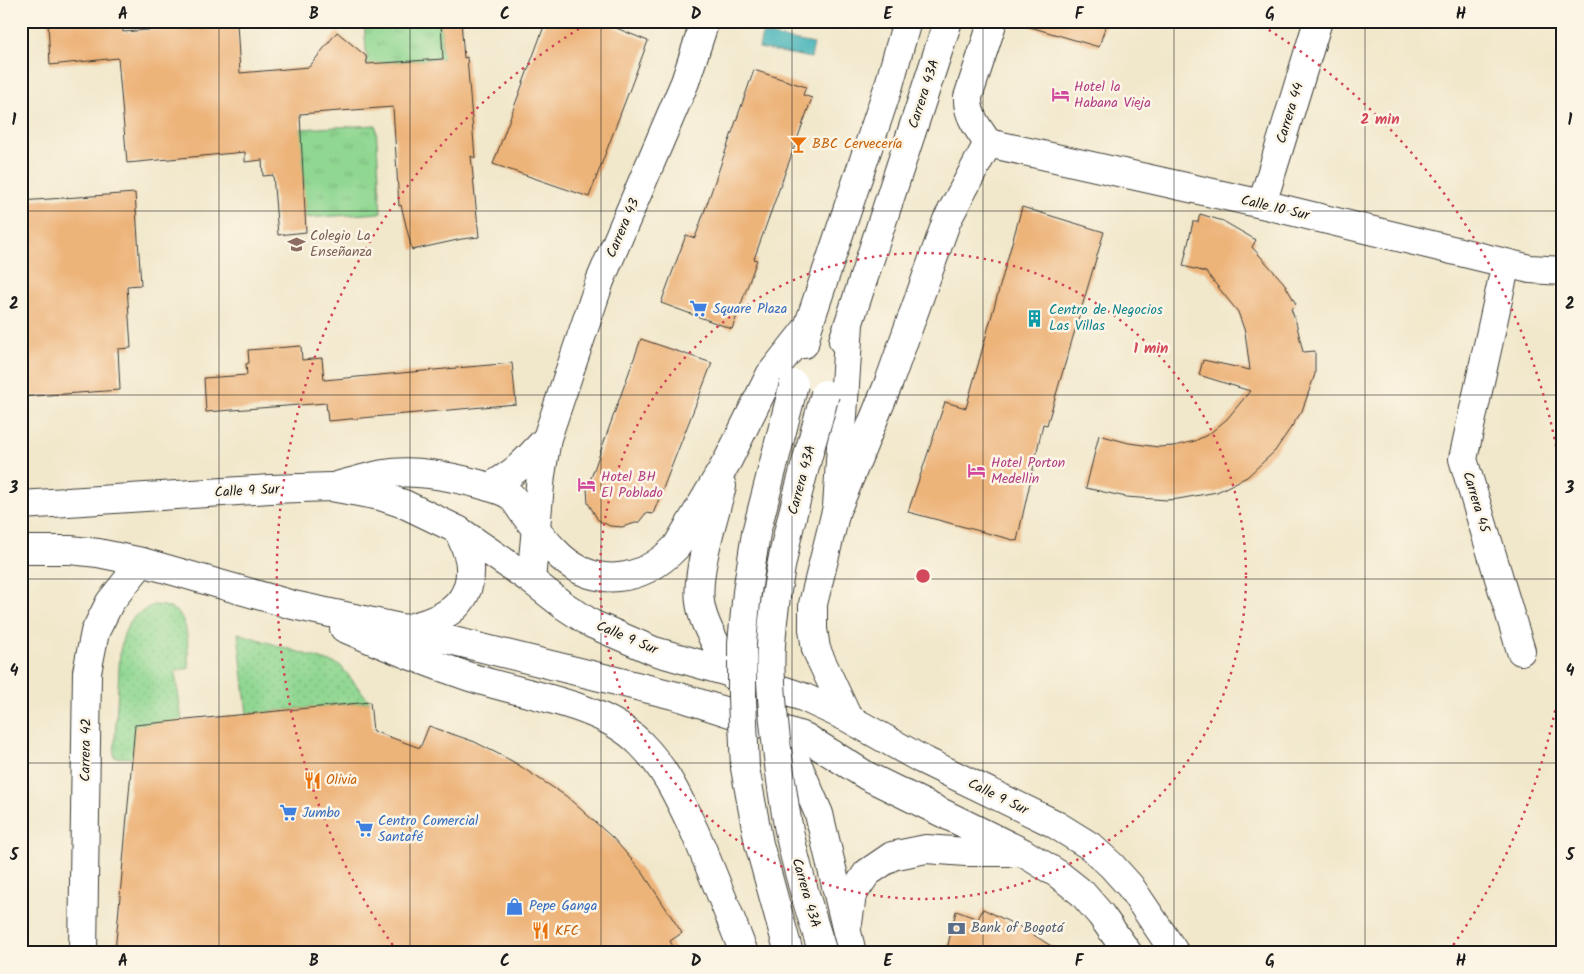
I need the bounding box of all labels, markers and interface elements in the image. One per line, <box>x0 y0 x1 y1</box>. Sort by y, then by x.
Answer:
text: A <box>118 2 128 27</box>
text: B <box>309 2 319 27</box>
text: C <box>500 2 510 27</box>
text: D <box>691 2 702 27</box>
text: E <box>884 2 894 27</box>
text: F <box>1075 2 1085 27</box>
text: G <box>1265 2 1275 27</box>
text: H <box>1456 2 1466 27</box>
street label: Carrera 43A <box>902 57 946 131</box>
place label: Hotel la Habana Vieja <box>1074 76 1151 114</box>
street label: Carrera 44 <box>1270 80 1310 146</box>
hotel icon: Hotel la Habana Vieja <box>1050 85 1070 105</box>
text: 1 <box>12 108 17 133</box>
text: 2 min <box>1360 108 1400 132</box>
text: 1 <box>1568 108 1573 133</box>
place label: BBC Cervecería <box>812 133 902 155</box>
bar icon: BBC Cervecería <box>788 134 808 154</box>
street label: Calle 10 Sur <box>1239 189 1313 227</box>
street label: Carrera 43 <box>601 195 645 261</box>
place label: Colegio La Enseñanza <box>310 225 372 263</box>
school or university icon: Colegio La Enseñanza <box>286 234 306 254</box>
text: 2 <box>9 292 19 317</box>
text: 2 <box>1565 292 1575 317</box>
place label: Square Plaza <box>713 298 787 320</box>
supermarket icon: Square Plaza <box>689 299 709 319</box>
place label: Centro de Negocios Las Villas <box>1049 299 1163 337</box>
building icon: Centro de Negocios Las Villas <box>1025 308 1045 328</box>
text: 1 min <box>1134 337 1168 361</box>
street label: Carrera 43A <box>782 443 822 517</box>
place label: Hotel Porton Medellin <box>991 452 1065 490</box>
hotel icon: Hotel Porton Medellin <box>967 461 987 481</box>
place label: Hotel BH El Poblado <box>601 466 663 504</box>
street label: Carrera 45 <box>1456 469 1496 537</box>
hotel icon: Hotel BH El Poblado <box>577 475 597 495</box>
text: 3 <box>9 476 19 501</box>
text: 3 <box>1565 476 1575 501</box>
street label: Calle 9 Sur <box>214 478 281 504</box>
centre of rings <box>914 567 932 585</box>
street label: Calle 9 Sur <box>593 615 662 661</box>
text: 4 <box>10 659 19 684</box>
text: 4 <box>1566 659 1575 684</box>
street label: Carrera 42 <box>74 718 98 782</box>
place label: Olivia <box>326 769 357 791</box>
restaurant icon: Olivia <box>302 770 322 790</box>
street label: Calle 9 Sur <box>964 773 1033 822</box>
place label: Jumbo <box>302 802 340 824</box>
supermarket icon: Jumbo <box>278 803 298 823</box>
place label: Centro Comercial Santafé <box>378 810 479 848</box>
supermarket icon: Centro Comercial Santafé <box>354 819 374 839</box>
text: 5 <box>9 843 20 868</box>
text: 5 <box>1565 843 1576 868</box>
street label: Carrera 43A <box>786 856 826 930</box>
place label: Pepe Ganga <box>529 895 597 917</box>
shop icon: Pepe Ganga <box>505 896 525 916</box>
place label: Bank of Bogotá <box>971 917 1065 939</box>
bank icon: Bank of Bogotá <box>947 918 967 938</box>
place label: KFC <box>555 920 579 942</box>
restaurant icon: KFC <box>531 921 551 941</box>
text: A <box>118 949 128 974</box>
text: B <box>309 949 319 974</box>
text: C <box>500 949 510 974</box>
text: D <box>691 949 702 974</box>
text: E <box>884 949 894 974</box>
text: F <box>1075 949 1085 974</box>
text: G <box>1265 949 1275 974</box>
text: H <box>1456 949 1466 974</box>

